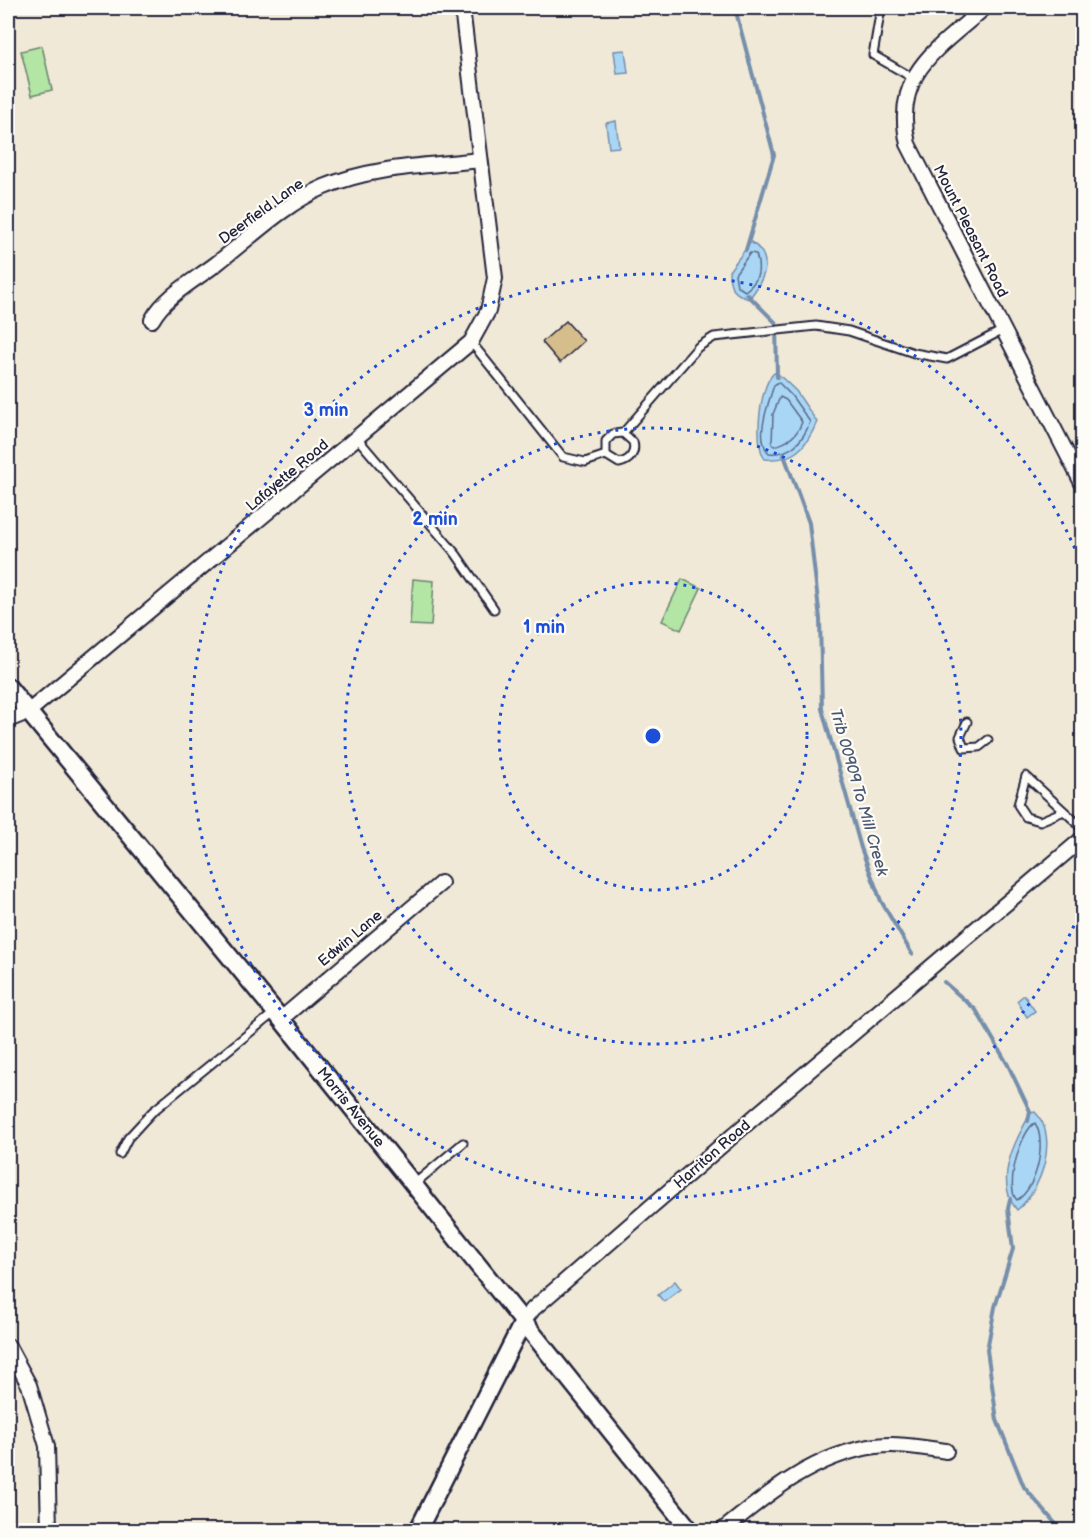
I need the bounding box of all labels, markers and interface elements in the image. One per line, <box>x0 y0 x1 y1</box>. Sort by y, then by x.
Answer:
street label: Mount Pleasant Road <box>929 162 1012 301</box>
street label: Deerfield Lane <box>215 174 307 248</box>
text: 3 min <box>303 400 349 421</box>
street label: Lafayette Road <box>242 435 332 515</box>
text: 2 min <box>412 509 458 530</box>
text: 1 min <box>523 617 565 638</box>
water label: Trib 00909 To Mill Creek <box>826 706 892 880</box>
centre of rings <box>643 726 663 746</box>
street label: Edwin Lane <box>314 906 386 971</box>
street label: Morris Avenue <box>313 1063 389 1151</box>
street label: Harriton Road <box>670 1116 755 1193</box>

